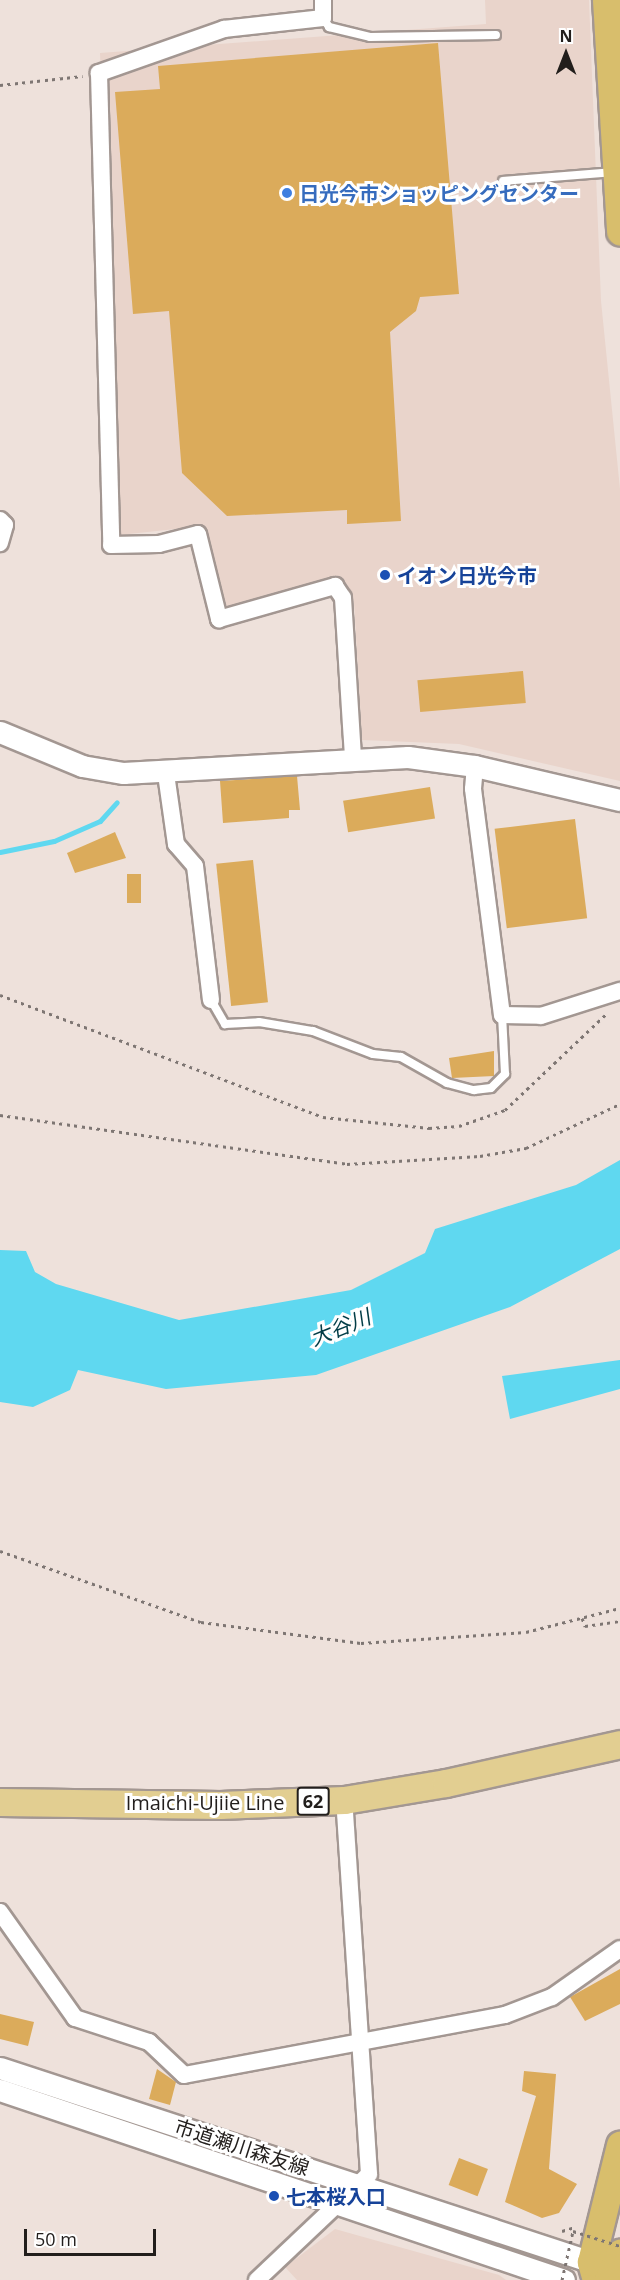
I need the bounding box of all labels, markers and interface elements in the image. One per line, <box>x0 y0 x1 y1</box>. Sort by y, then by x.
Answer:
north arrow <box>536 24 596 84</box>
text: N <box>559 25 573 47</box>
place label: 日光今市ショッピングセンター <box>299 181 579 205</box>
marker: 日光今市ショッピングセンター <box>280 186 294 200</box>
place label: イオン日光今市 <box>397 563 537 587</box>
marker: イオン日光今市 <box>378 568 392 582</box>
water label: 大谷川 <box>306 1304 374 1350</box>
road number: 62 <box>296 1786 330 1816</box>
street label: Imaichi-Ujiie Line <box>126 1790 284 1814</box>
street label: 市道瀬川森友線 <box>172 2114 312 2180</box>
place label: 七本桜入口 <box>286 2184 386 2208</box>
marker: 七本桜入口 <box>267 2189 281 2203</box>
scale bar <box>27 2217 159 2255</box>
text: 50 m <box>35 2227 77 2251</box>

